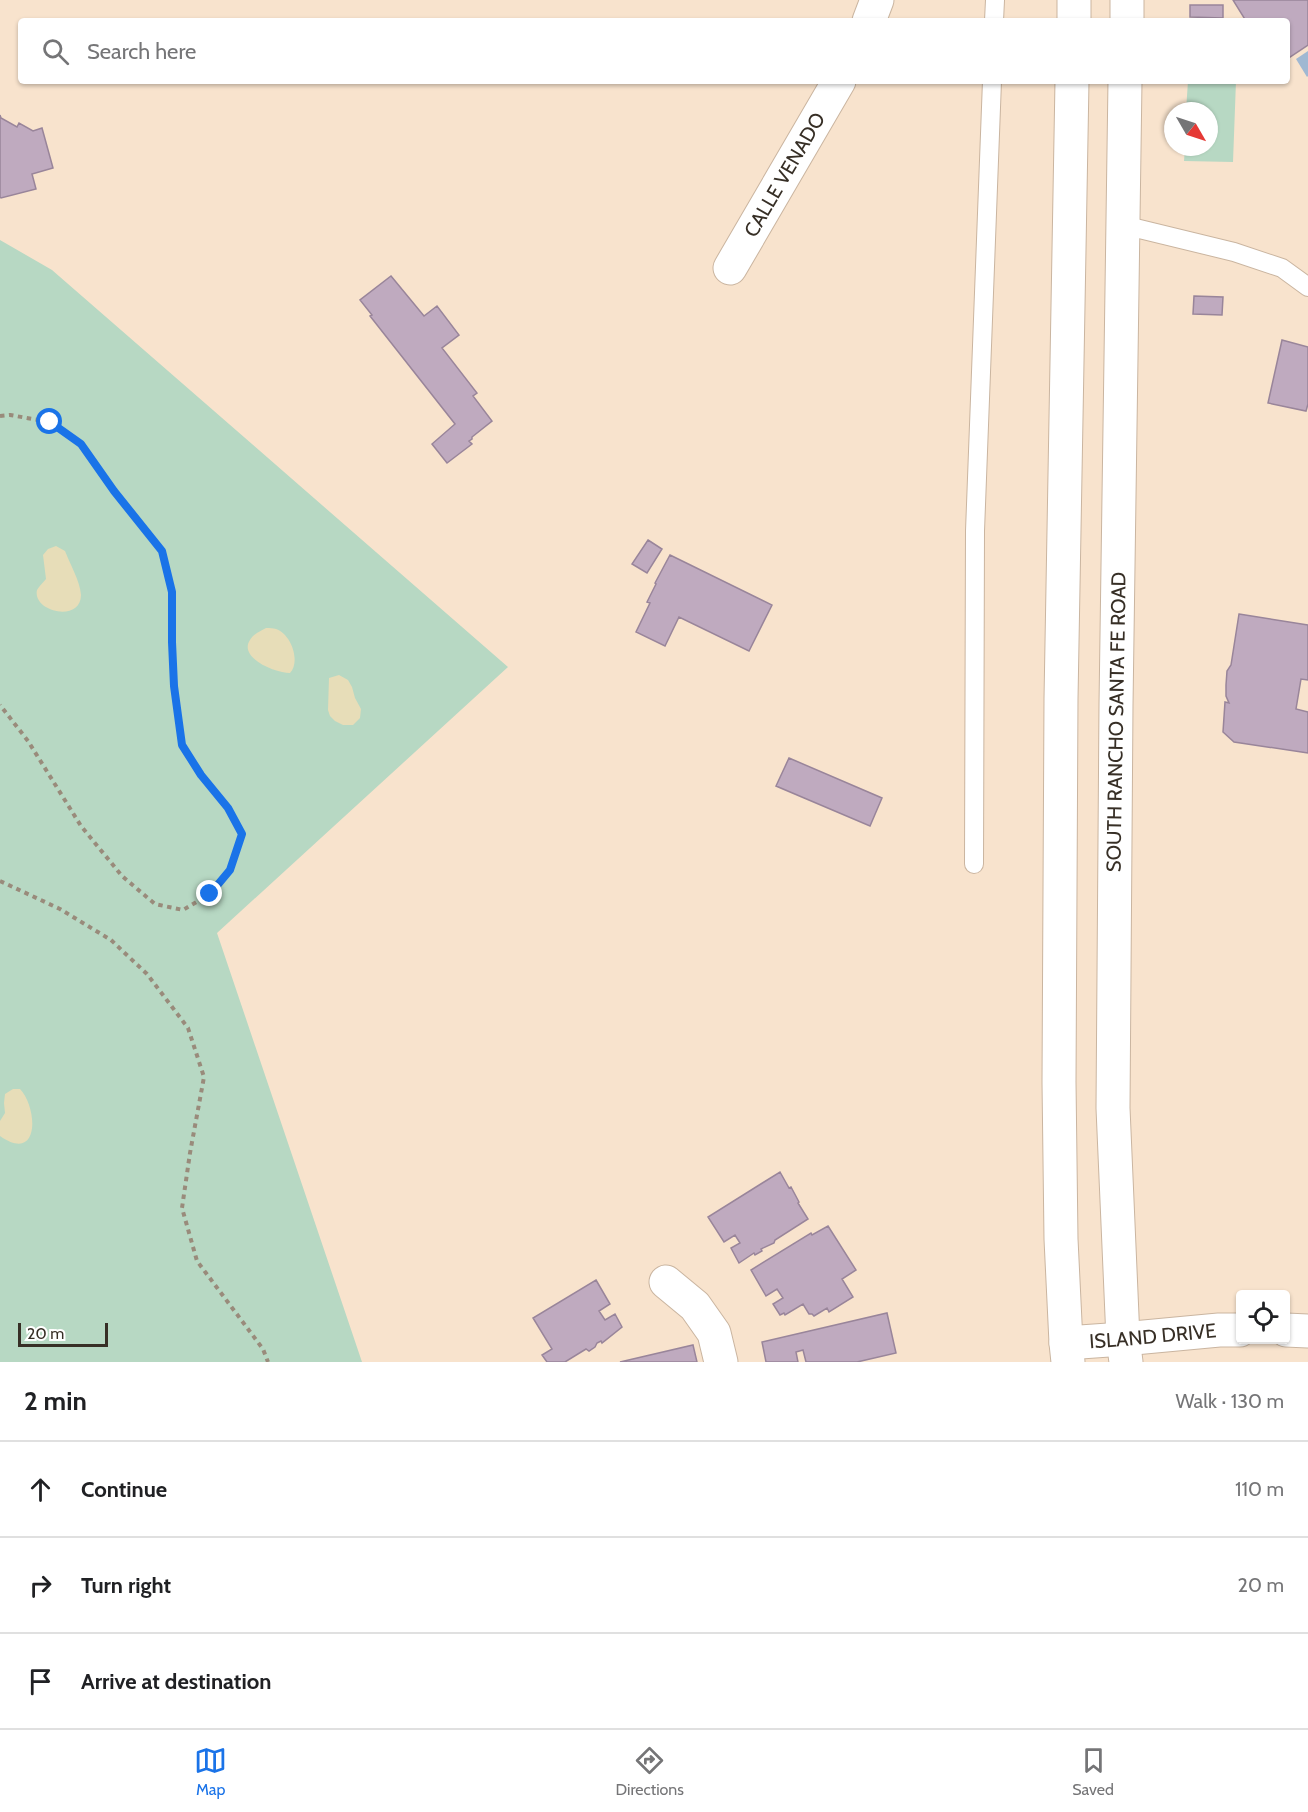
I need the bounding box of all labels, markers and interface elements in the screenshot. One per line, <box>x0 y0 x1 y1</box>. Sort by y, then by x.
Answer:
search box <box>18 18 1290 84</box>
icon: search <box>39 35 72 68</box>
text: Search here <box>87 38 196 65</box>
north arrow <box>1164 102 1218 156</box>
street label: CALLE VENADO <box>739 108 830 241</box>
route start <box>36 408 62 434</box>
street label: SOUTH RANCHO SANTA FE ROAD <box>1101 572 1131 872</box>
route end <box>196 880 222 906</box>
map controls <box>1236 1290 1290 1344</box>
button: locate <box>1236 1290 1290 1344</box>
street label: ISLAND DRIVE <box>1088 1318 1217 1353</box>
scale bar <box>18 1320 108 1348</box>
text: 20 m <box>27 1324 64 1343</box>
text: 2 min <box>24 1385 87 1417</box>
text: Walk · 130 m <box>1176 1389 1284 1413</box>
icon: ahead <box>24 1473 57 1506</box>
text: Continue <box>81 1476 167 1503</box>
text: 110 m <box>1235 1477 1284 1501</box>
icon: right <box>24 1569 57 1602</box>
text: Turn right <box>81 1572 171 1599</box>
text: 20 m <box>1238 1573 1284 1597</box>
icon: arrive <box>24 1665 57 1698</box>
text: Arrive at destination <box>81 1668 271 1695</box>
tab: Map <box>194 1744 227 1799</box>
tab: Directions <box>616 1744 684 1799</box>
tab: Saved <box>1072 1744 1114 1799</box>

